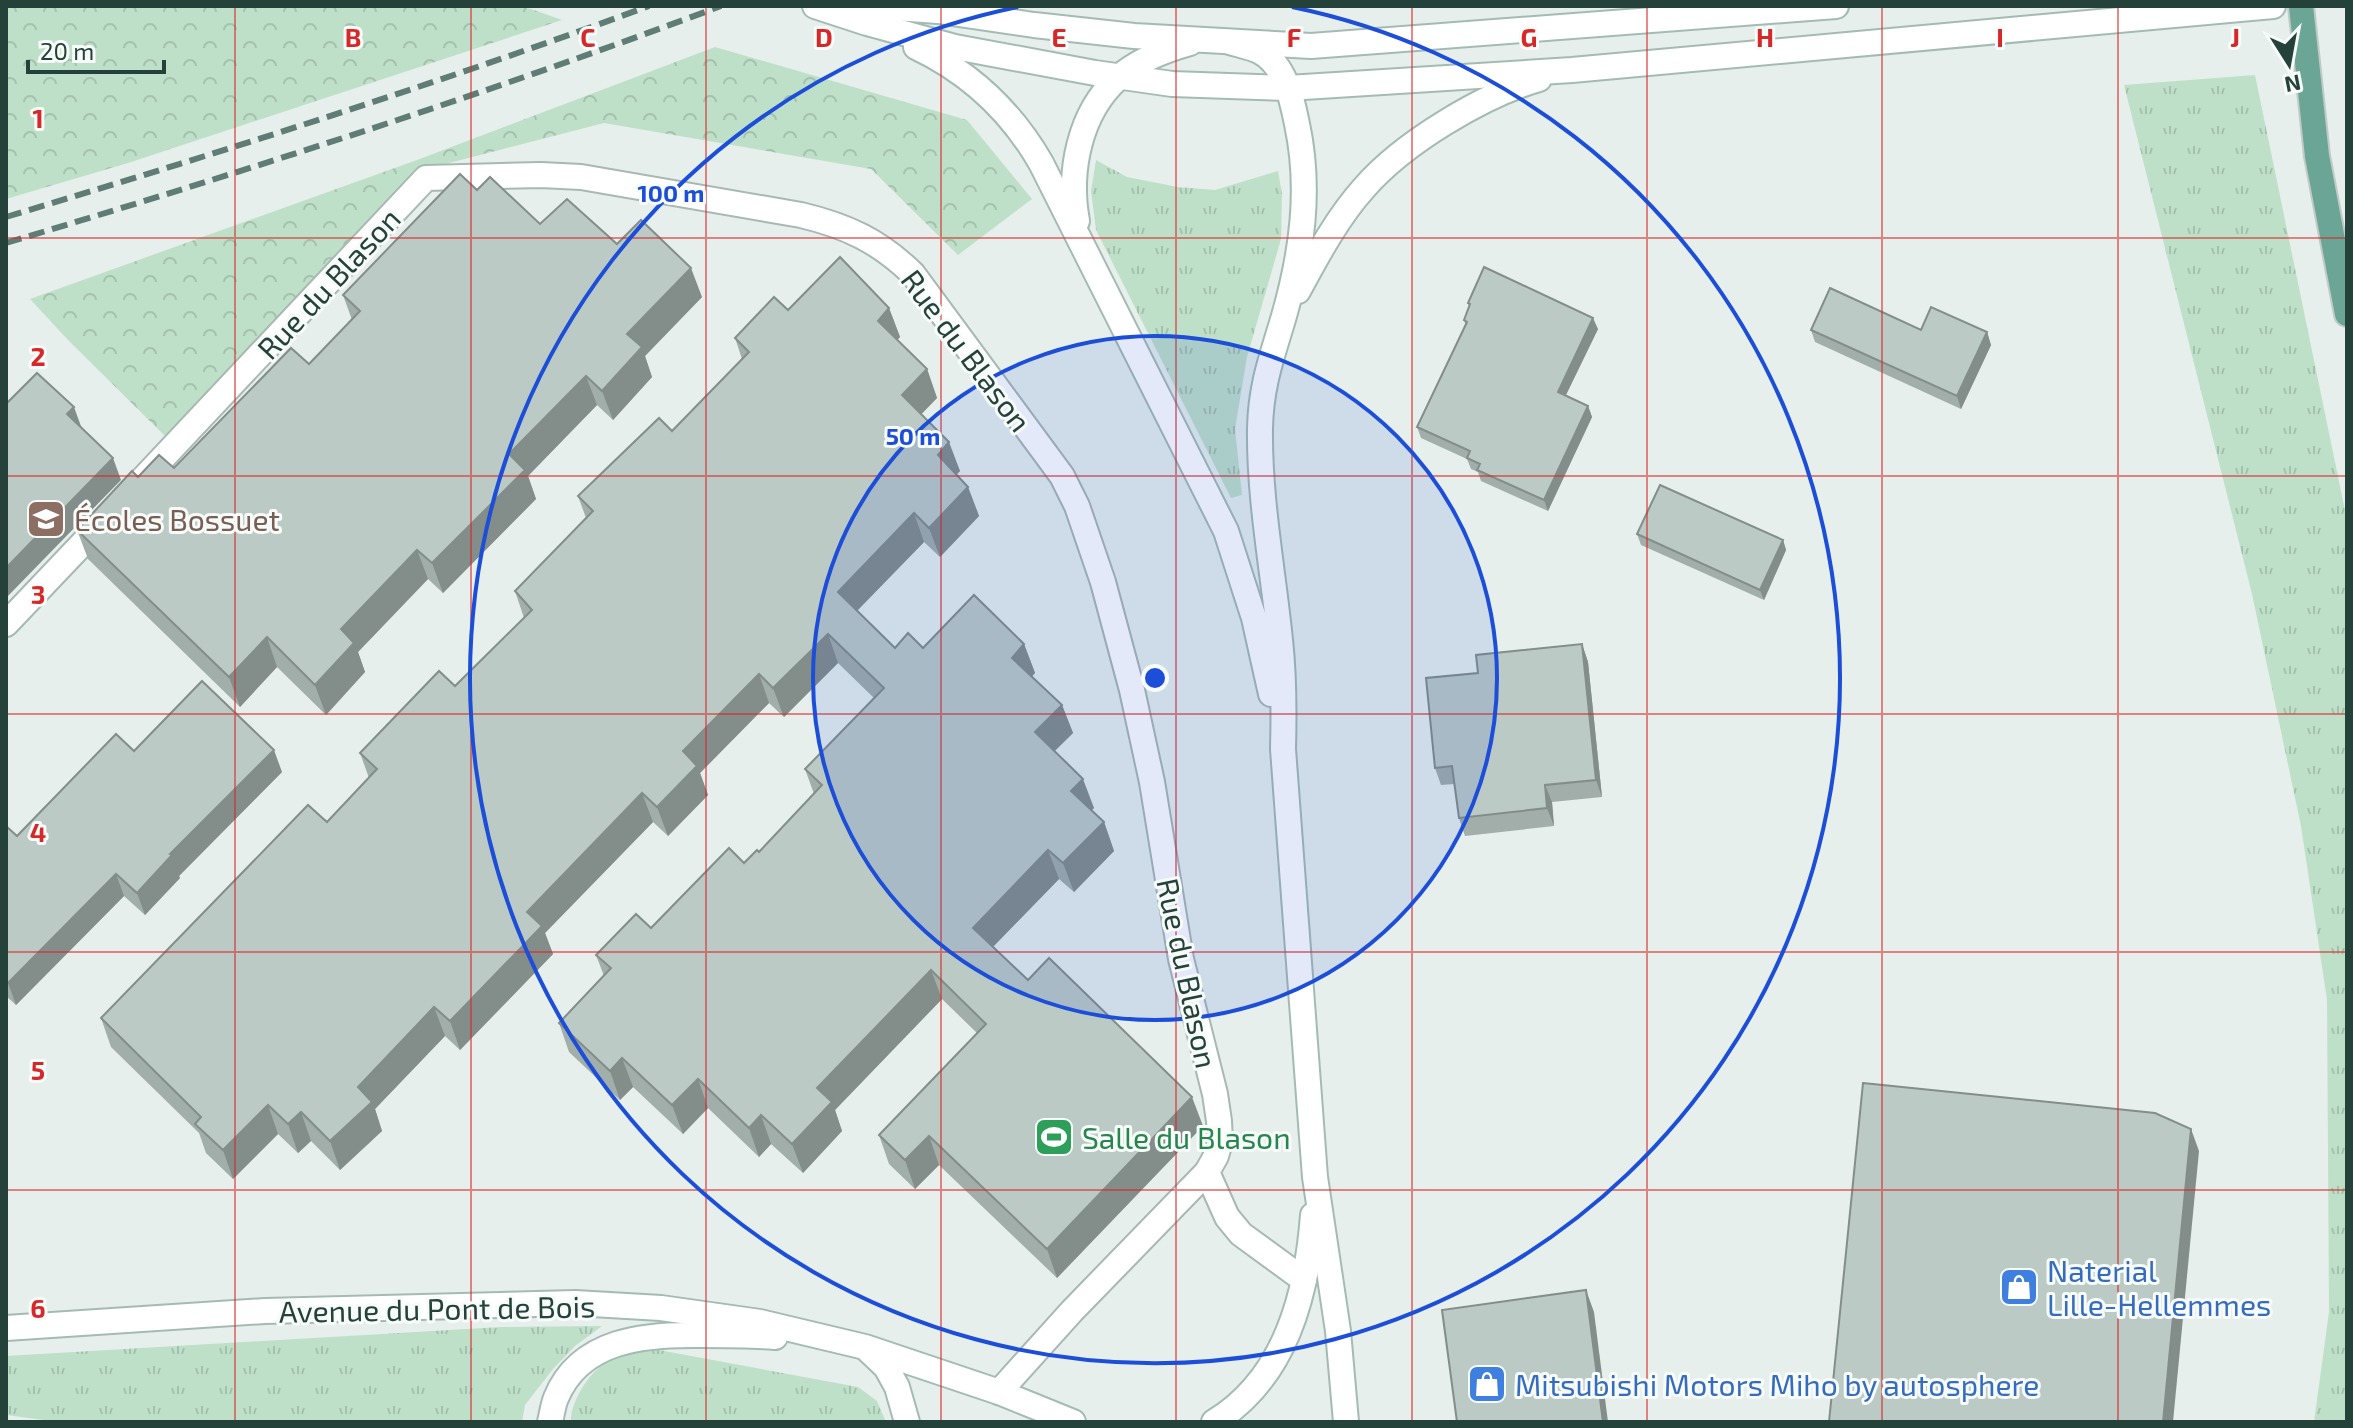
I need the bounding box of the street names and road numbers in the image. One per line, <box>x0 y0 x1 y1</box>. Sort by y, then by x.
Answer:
street label: Rue du Blason <box>249 200 407 366</box>
street label: Rue du Blason <box>895 262 1039 438</box>
street label: Rue du Blason <box>1150 875 1226 1071</box>
street label: Avenue du Pont de Bois <box>278 1287 596 1329</box>

